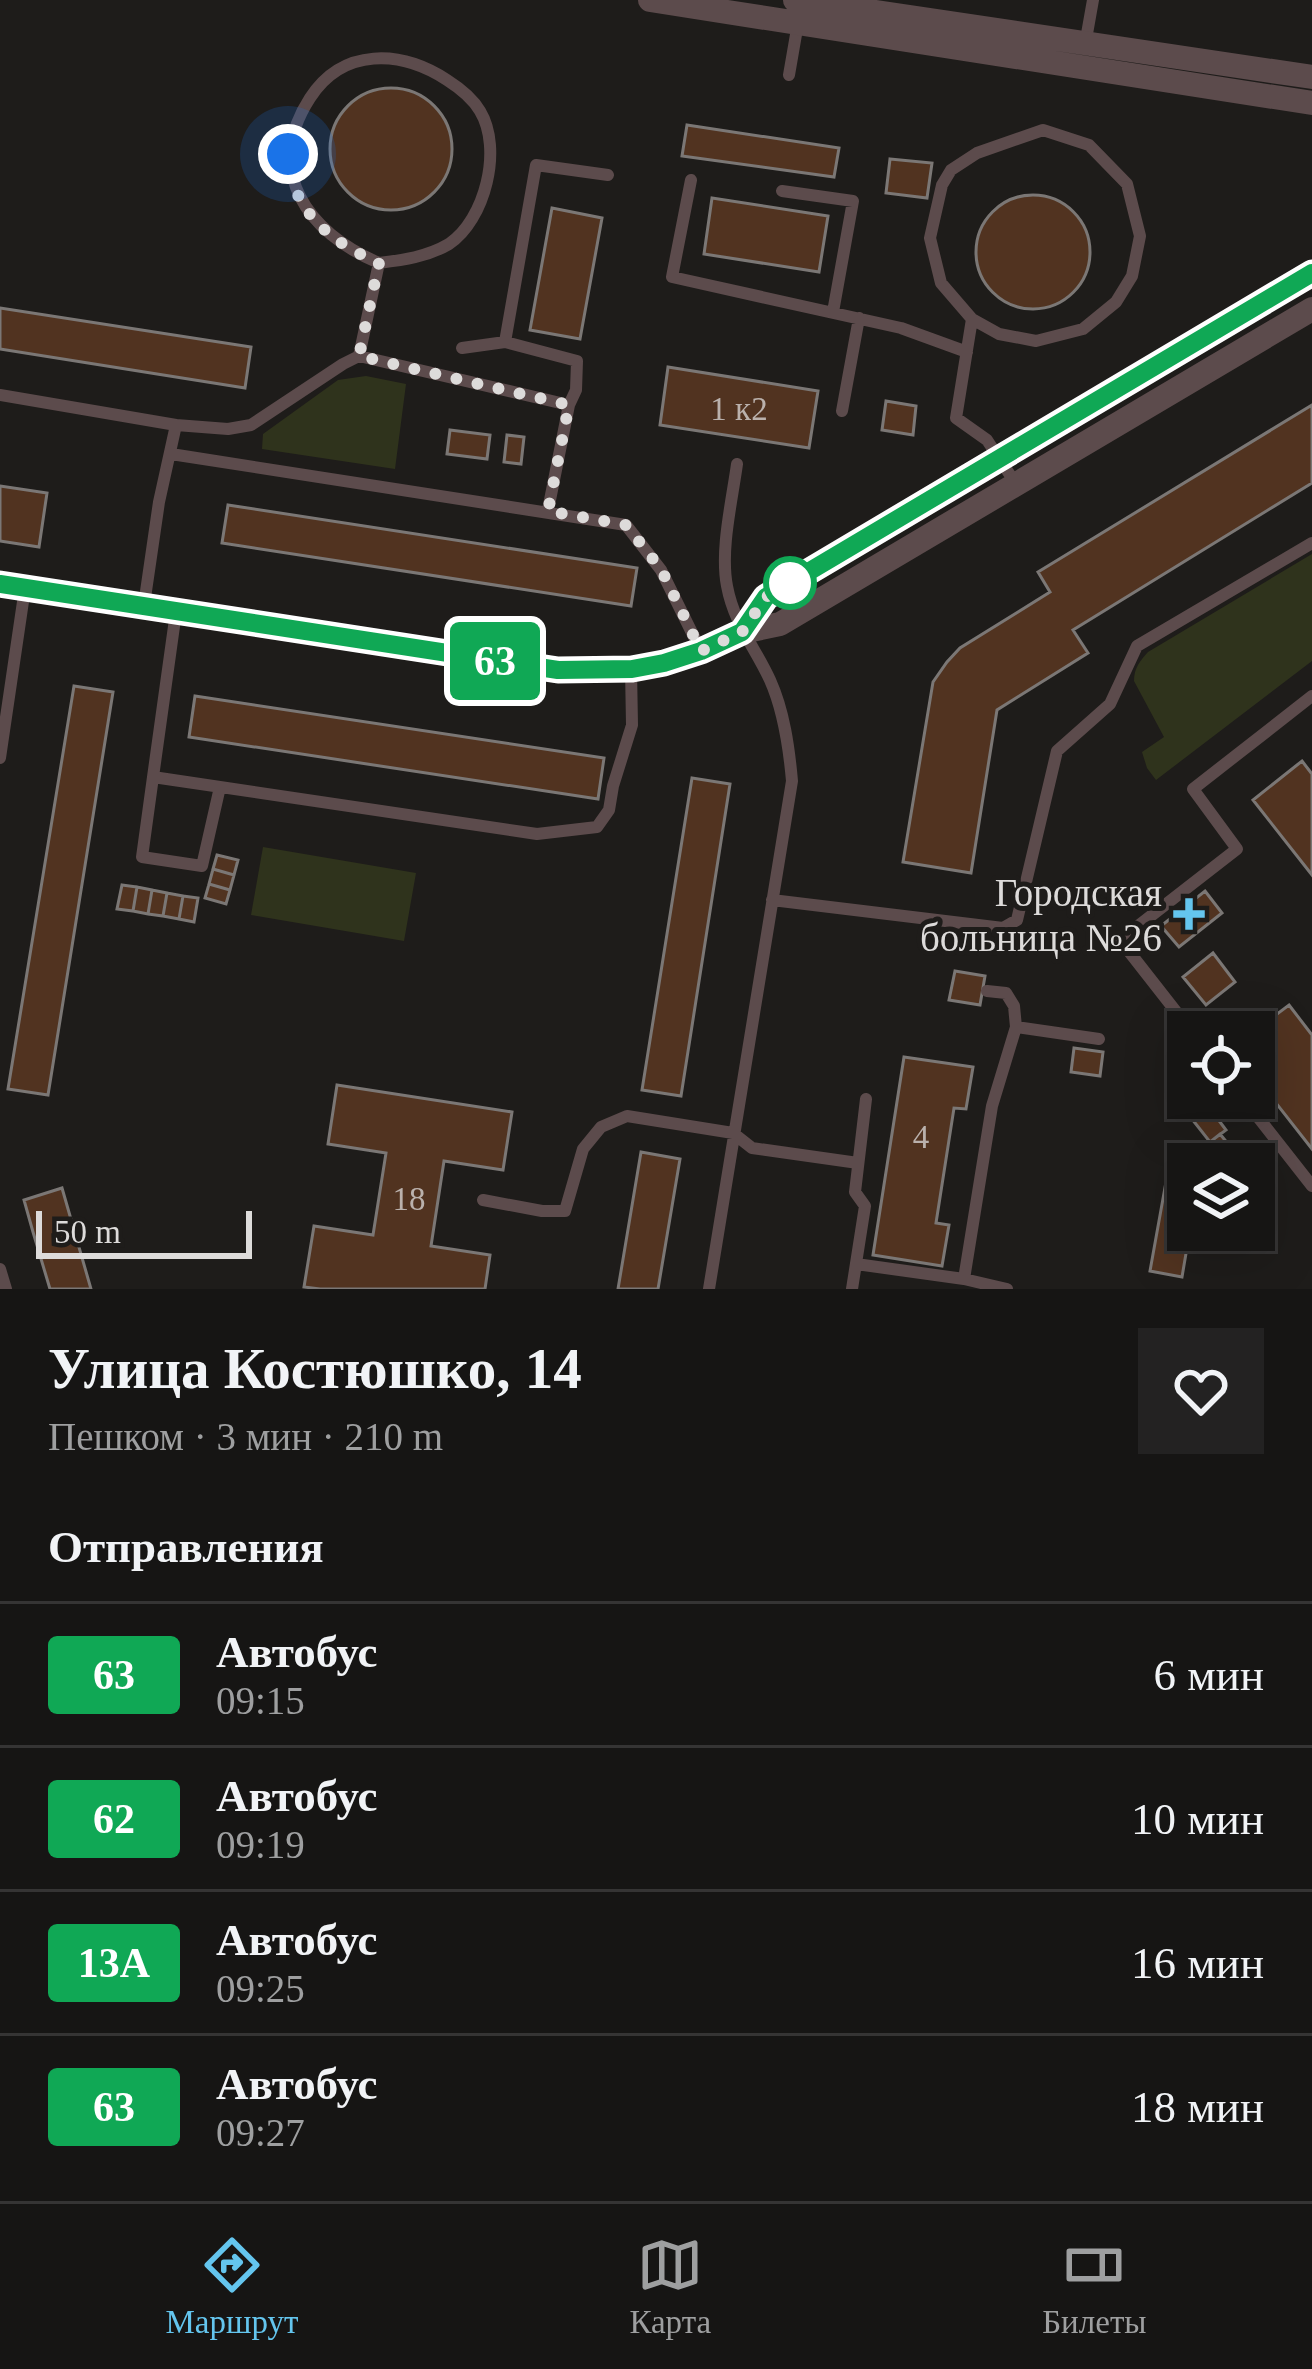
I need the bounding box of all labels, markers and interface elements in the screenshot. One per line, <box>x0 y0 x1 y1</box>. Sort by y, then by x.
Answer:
your location <box>258 124 318 184</box>
house number: 1 к2 <box>710 391 768 427</box>
unlabelled marker <box>765 558 815 608</box>
line badge: 63 <box>441 622 549 700</box>
text: 63 <box>474 638 516 684</box>
place label: Городская больница №26 <box>920 871 1162 959</box>
marker: Городская больница №26 <box>1173 898 1205 930</box>
map controls <box>1167 1011 1275 1251</box>
button: locate <box>1167 1011 1275 1119</box>
house number: 4 <box>913 1119 929 1155</box>
button: layers <box>1167 1143 1275 1251</box>
house number: 18 <box>393 1181 426 1217</box>
scale bar <box>36 1205 252 1258</box>
text: 50 m <box>54 1214 121 1250</box>
button: heart <box>1138 1328 1264 1454</box>
text: Улица Костюшко, 14 <box>48 1337 582 1400</box>
text: Пешком · 3 мин · 210 m <box>48 1415 443 1458</box>
text: Отправления <box>48 1522 324 1572</box>
text: Автобус <box>216 1627 378 1677</box>
text: 6 мин <box>1154 1650 1264 1700</box>
text: 63 <box>93 1652 135 1698</box>
text: 09:15 <box>216 1679 305 1722</box>
text: Автобус <box>216 1771 378 1821</box>
text: 10 мин <box>1131 1794 1264 1844</box>
text: 62 <box>93 1796 135 1842</box>
text: 09:19 <box>216 1823 305 1866</box>
text: Автобус <box>216 1915 378 1965</box>
text: 16 мин <box>1131 1938 1264 1988</box>
text: 13А <box>78 1940 150 1986</box>
text: 09:25 <box>216 1967 305 2010</box>
text: Автобус <box>216 2059 378 2109</box>
text: 18 мин <box>1131 2082 1264 2132</box>
text: 63 <box>93 2084 135 2130</box>
text: 09:27 <box>216 2111 305 2154</box>
tab: Маршрут <box>166 2232 298 2341</box>
tab: Карта <box>629 2232 711 2341</box>
tab: Билеты <box>1042 2232 1146 2341</box>

